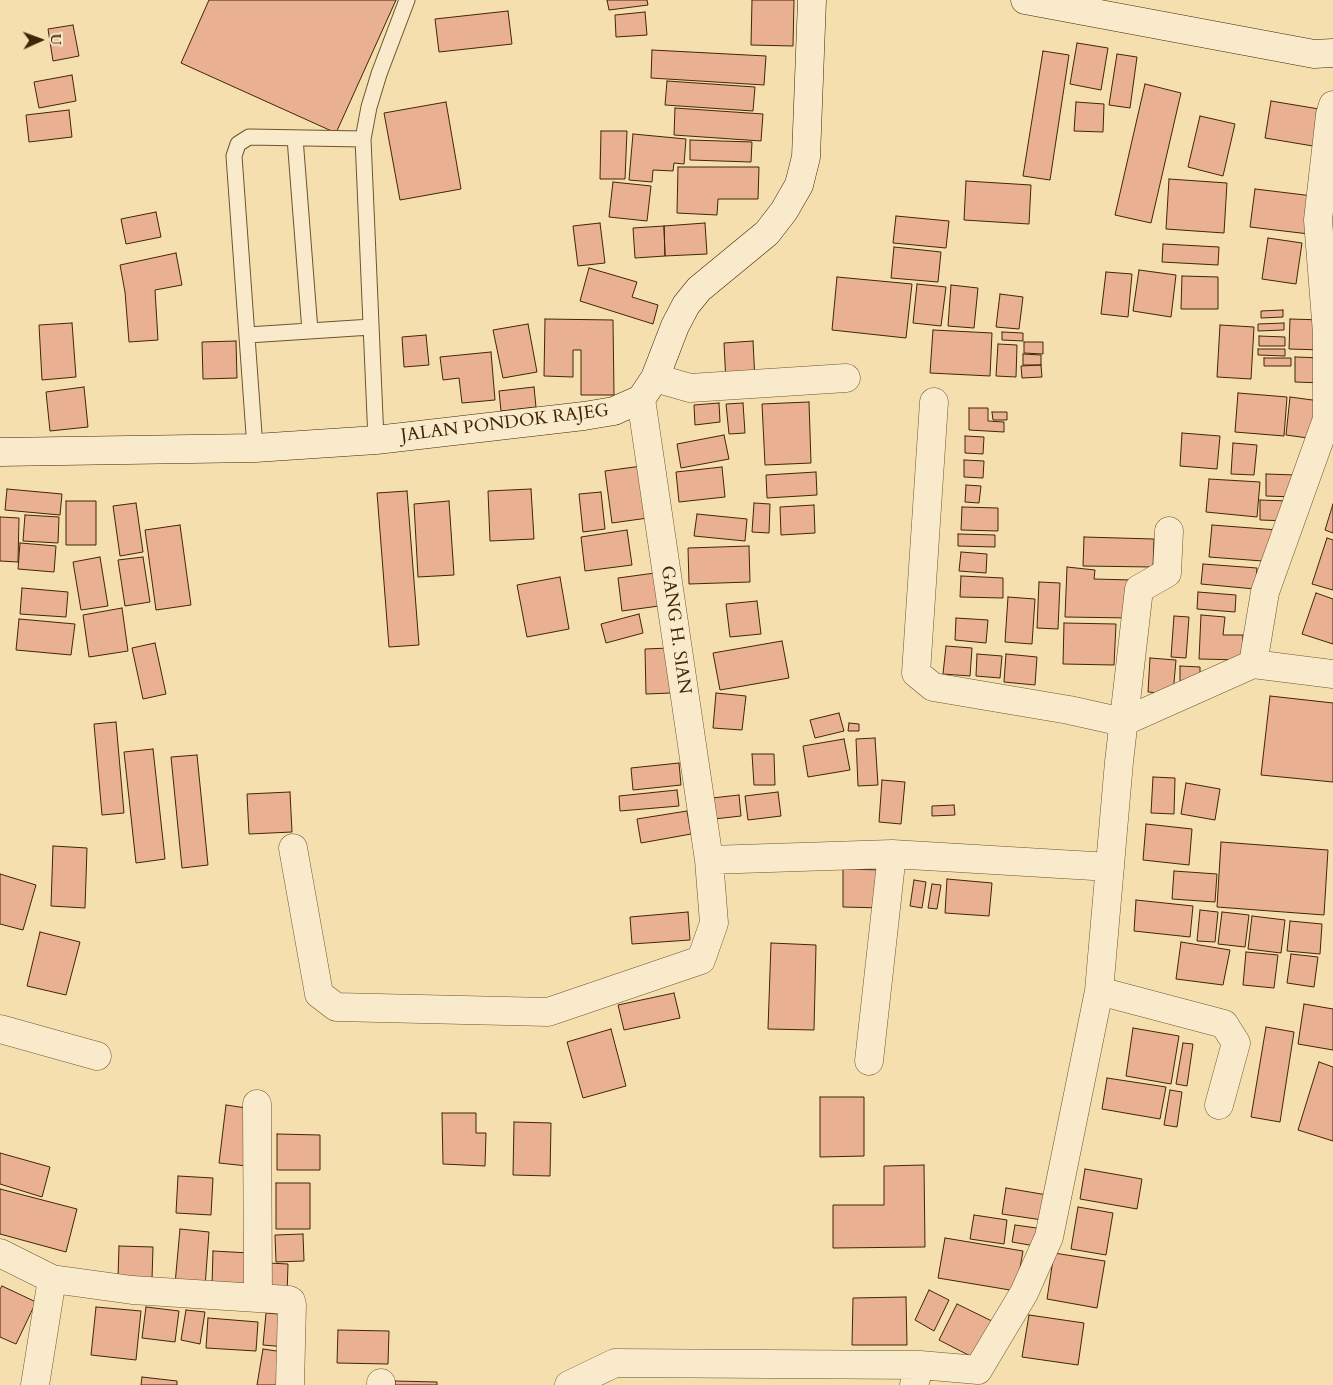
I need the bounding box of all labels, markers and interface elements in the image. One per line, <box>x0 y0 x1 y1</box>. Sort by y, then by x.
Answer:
north arrow <box>15 15 65 65</box>
text: U <box>46 33 65 46</box>
street label: JALAN PONDOK RAJEG <box>400 401 610 447</box>
street label: GANG H. SIAN <box>655 564 695 696</box>

